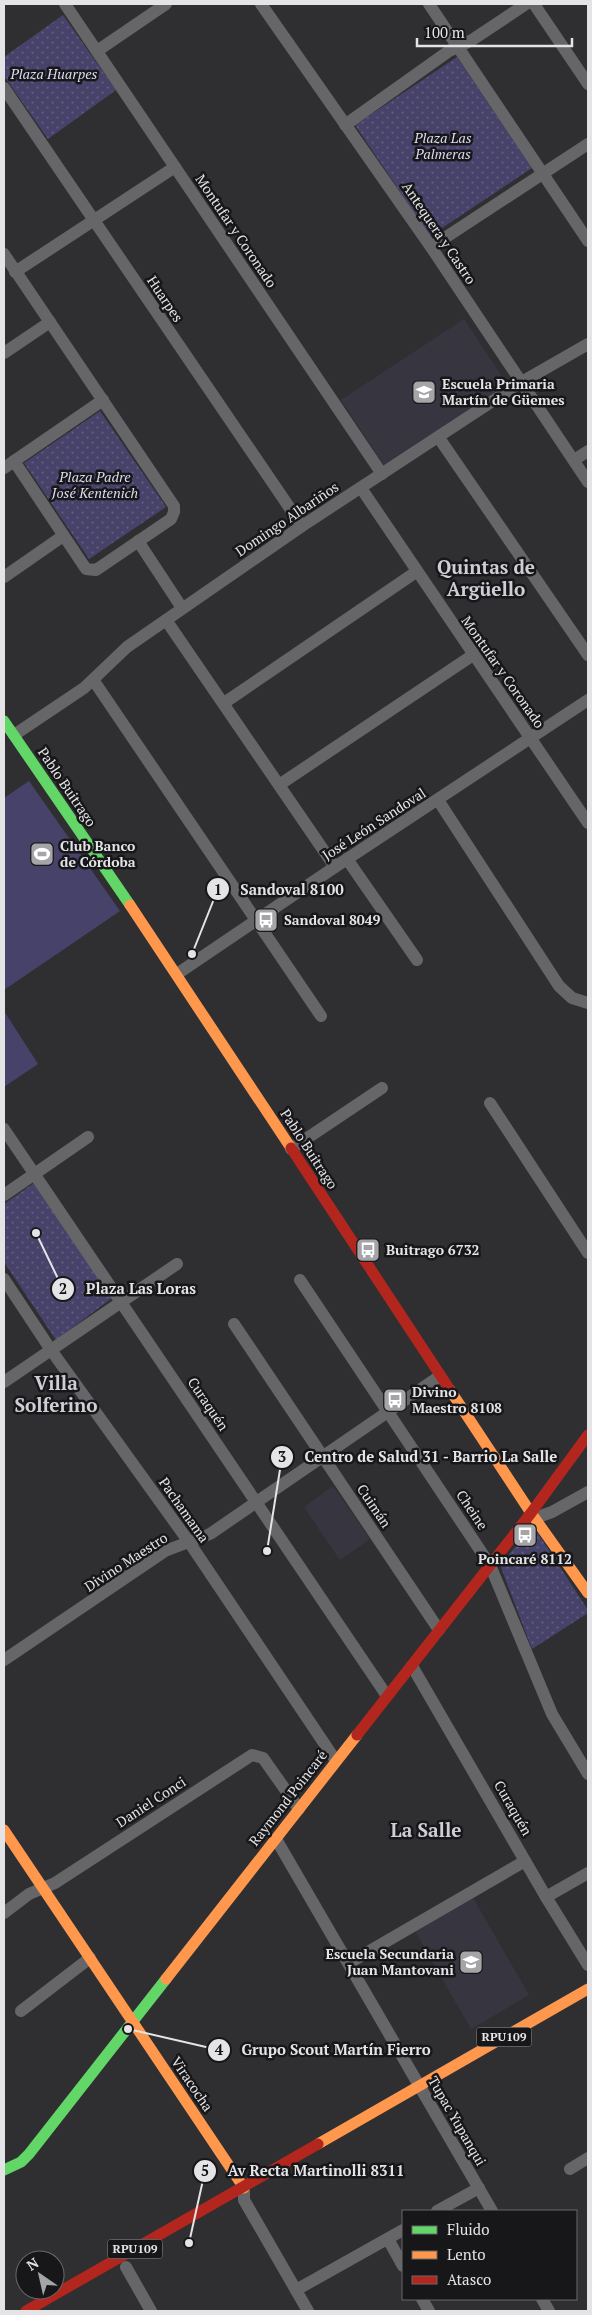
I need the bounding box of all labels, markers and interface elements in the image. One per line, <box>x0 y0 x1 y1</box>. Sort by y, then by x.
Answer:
scale bar <box>417 15 572 47</box>
text: 100 m <box>424 22 465 42</box>
park label: Plaza Huarpes <box>10 64 98 83</box>
park label: Plaza Las Palmeras <box>413 128 472 163</box>
street label: Montufar y Coronado <box>191 170 282 291</box>
street label: Antequera y Castro <box>398 178 481 288</box>
street label: Huarpes <box>143 272 188 325</box>
place label: Escuela Primaria Martín de Güemes <box>442 374 565 409</box>
school or university icon: Escuela Primaria Martín de Güemes <box>411 379 437 405</box>
park label: Plaza Padre José Kentenich <box>51 467 138 502</box>
street label: Domingo Albariños <box>231 477 342 560</box>
district label: Quintas de Argüello <box>437 554 535 601</box>
street label: Montufar y Coronado <box>457 612 549 732</box>
street label: Pablo Buitrago <box>34 743 101 830</box>
street label: José León Sandoval <box>318 783 429 864</box>
place label: Club Banco de Córdoba <box>60 836 136 871</box>
sports icon: Club Banco de Córdoba <box>29 841 55 867</box>
callout: Sandoval 8100 <box>206 874 354 904</box>
text: 1 <box>214 879 222 899</box>
text: Sandoval 8100 <box>240 879 344 899</box>
bus stop icon: Sandoval 8049 <box>253 907 279 933</box>
place label: Sandoval 8049 <box>284 910 381 929</box>
street label: Pablo Buitrago <box>276 1105 343 1193</box>
bus stop icon: Buitrago 6732 <box>355 1237 381 1263</box>
place label: Buitrago 6732 <box>386 1240 480 1259</box>
callout: Plaza Las Loras <box>51 1274 206 1304</box>
text: 2 <box>59 1278 67 1298</box>
text: Plaza Las Loras <box>86 1278 196 1298</box>
district label: Villa Solferino <box>14 1370 98 1417</box>
street label: Curaquén <box>184 1373 234 1435</box>
place label: Divino Maestro 8108 <box>412 1382 502 1417</box>
bus stop icon: Divino Maestro 8108 <box>382 1387 408 1413</box>
callout: Centro de Salud 31 - Barrio La Salle <box>269 1442 568 1472</box>
text: 3 <box>278 1446 286 1466</box>
text: Centro de Salud 31 - Barrio La Salle <box>305 1446 557 1466</box>
street label: Pachamama <box>155 1473 214 1546</box>
street label: Cuimán <box>353 1480 396 1532</box>
street label: Cheine <box>452 1486 493 1533</box>
bus stop icon: Poincaré 8112 <box>512 1522 538 1548</box>
street label: Divino Maestro <box>80 1527 171 1596</box>
place label: Poincaré 8112 <box>478 1549 572 1568</box>
street label: Raymond Poincaré <box>244 1746 331 1849</box>
street label: Daniel Conci <box>112 1772 189 1831</box>
street label: Curaquén <box>490 1777 537 1839</box>
district label: La Salle <box>391 1817 461 1842</box>
place label: Escuela Secundaria Juan Mantovani <box>325 1944 454 1979</box>
school or university icon: Escuela Secundaria Juan Mantovani <box>458 1949 484 1975</box>
road number: RPU109 <box>476 2028 532 2046</box>
callout: Grupo Scout Martín Fierro <box>206 2035 440 2065</box>
text: 4 <box>215 2039 224 2059</box>
text: Grupo Scout Martín Fierro <box>241 2039 431 2059</box>
street label: Viracocha <box>167 2053 218 2115</box>
street label: Tupac Yupanqui <box>424 2073 491 2169</box>
callout: Av Recta Martinolli 8311 <box>193 2156 415 2186</box>
text: 5 <box>201 2160 209 2180</box>
text: Av Recta Martinolli 8311 <box>228 2160 404 2180</box>
legend <box>402 2210 577 2300</box>
text: Fluido <box>447 2219 489 2239</box>
road number: RPU109 <box>108 2240 162 2258</box>
text: Lento <box>447 2244 486 2264</box>
north arrow <box>15 2250 65 2300</box>
text: N <box>23 2253 42 2275</box>
text: Atasco <box>447 2269 491 2289</box>

